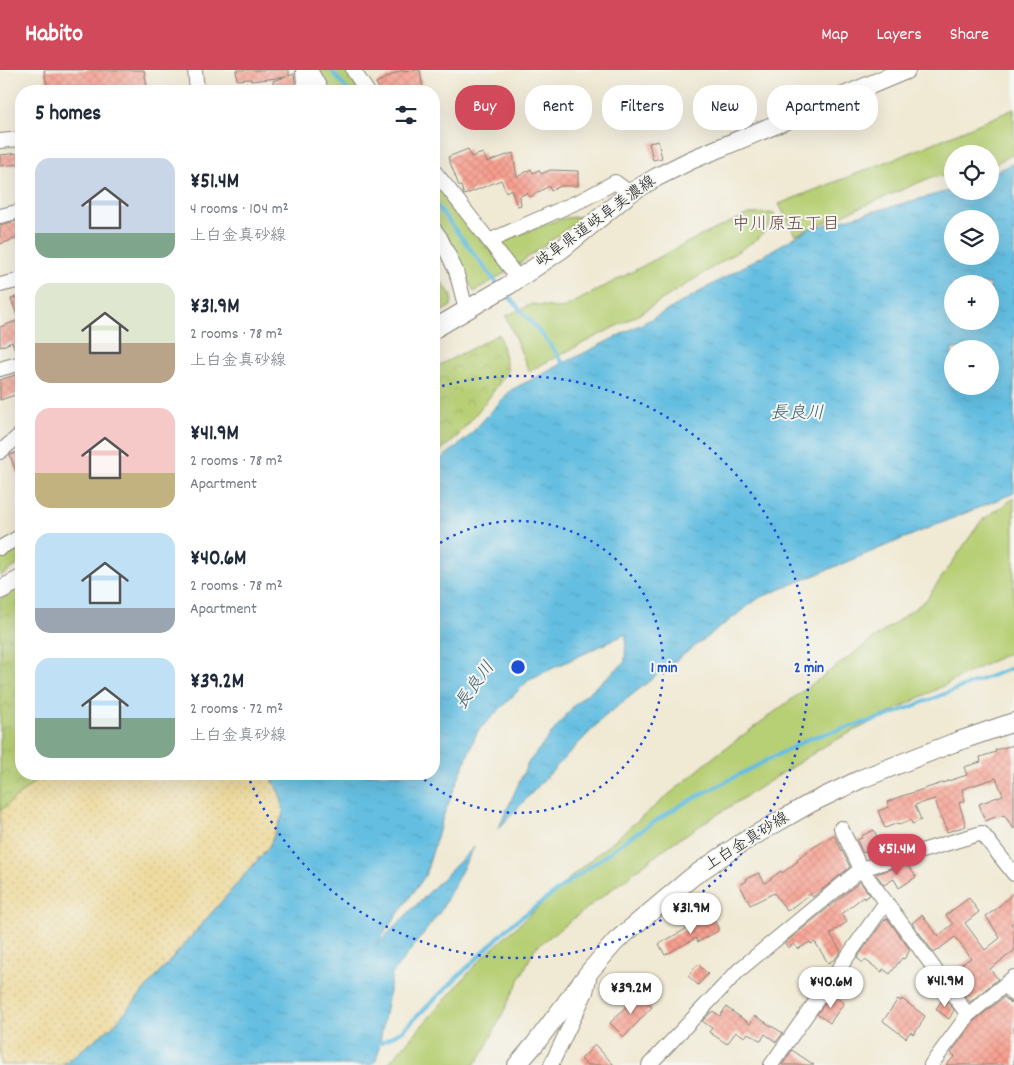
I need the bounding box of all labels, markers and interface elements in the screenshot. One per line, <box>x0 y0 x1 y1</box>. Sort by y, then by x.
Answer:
text: Habito <box>25 18 83 52</box>
text: Map <box>821 23 848 48</box>
text: Layers <box>876 23 922 48</box>
text: Share <box>950 23 989 48</box>
chip: Buy <box>455 85 515 130</box>
chip: Rent <box>525 85 592 130</box>
chip: Filters <box>602 85 683 130</box>
chip: New <box>693 85 757 130</box>
chip: Apartment <box>767 85 878 130</box>
text: 5 homes <box>35 100 101 130</box>
icon: filters <box>392 101 420 129</box>
map controls <box>944 145 999 395</box>
button: locate <box>944 145 999 200</box>
text: ¥51.4M <box>190 168 239 198</box>
street label: 岐阜県道岐阜美濃線 <box>531 170 661 274</box>
icon: home <box>75 178 135 238</box>
text: 4 rooms · 104 m² <box>190 198 289 221</box>
button: layers <box>944 210 999 265</box>
district label: 中川原五丁目 <box>732 213 840 238</box>
text: 上白金真砂線 <box>190 225 286 248</box>
button: + <box>944 275 999 330</box>
text: ¥31.9M <box>190 293 240 323</box>
icon: home <box>75 303 135 363</box>
text: 2 rooms · 78 m² <box>190 323 283 346</box>
button: − <box>944 340 999 395</box>
text: 上白金真砂線 <box>190 350 286 373</box>
water label: 長良川 <box>770 402 824 427</box>
text: ¥41.9M <box>190 420 239 450</box>
icon: home <box>75 428 135 488</box>
text: 2 rooms · 78 m² <box>190 450 283 473</box>
text: Apartment <box>190 473 257 496</box>
text: ¥40.6M <box>190 545 246 575</box>
icon: home <box>75 553 135 613</box>
text: 2 rooms · 78 m² <box>190 575 283 598</box>
text: Apartment <box>190 598 257 621</box>
water label: 長良川 <box>450 657 502 715</box>
centre of rings <box>509 658 527 676</box>
text: 1 min <box>651 658 677 680</box>
text: 2 min <box>794 658 824 680</box>
text: ¥39.2M <box>190 668 244 698</box>
icon: home <box>75 678 135 738</box>
text: 2 rooms · 72 m² <box>190 698 283 721</box>
text: 上白金真砂線 <box>190 725 286 748</box>
street label: 上白金真砂線 <box>700 807 794 877</box>
pin: ¥51.4M <box>856 834 938 876</box>
text: ¥51.4M <box>878 838 916 861</box>
pin: ¥31.9M <box>650 892 732 935</box>
text: ¥31.9M <box>672 897 710 920</box>
pin: ¥40.6M <box>790 966 872 1009</box>
pin: ¥41.9M <box>904 966 986 1008</box>
text: ¥41.9M <box>926 970 964 993</box>
text: ¥40.6M <box>810 971 852 994</box>
pin: ¥39.2M <box>590 972 672 1015</box>
text: ¥39.2M <box>610 977 652 1000</box>

